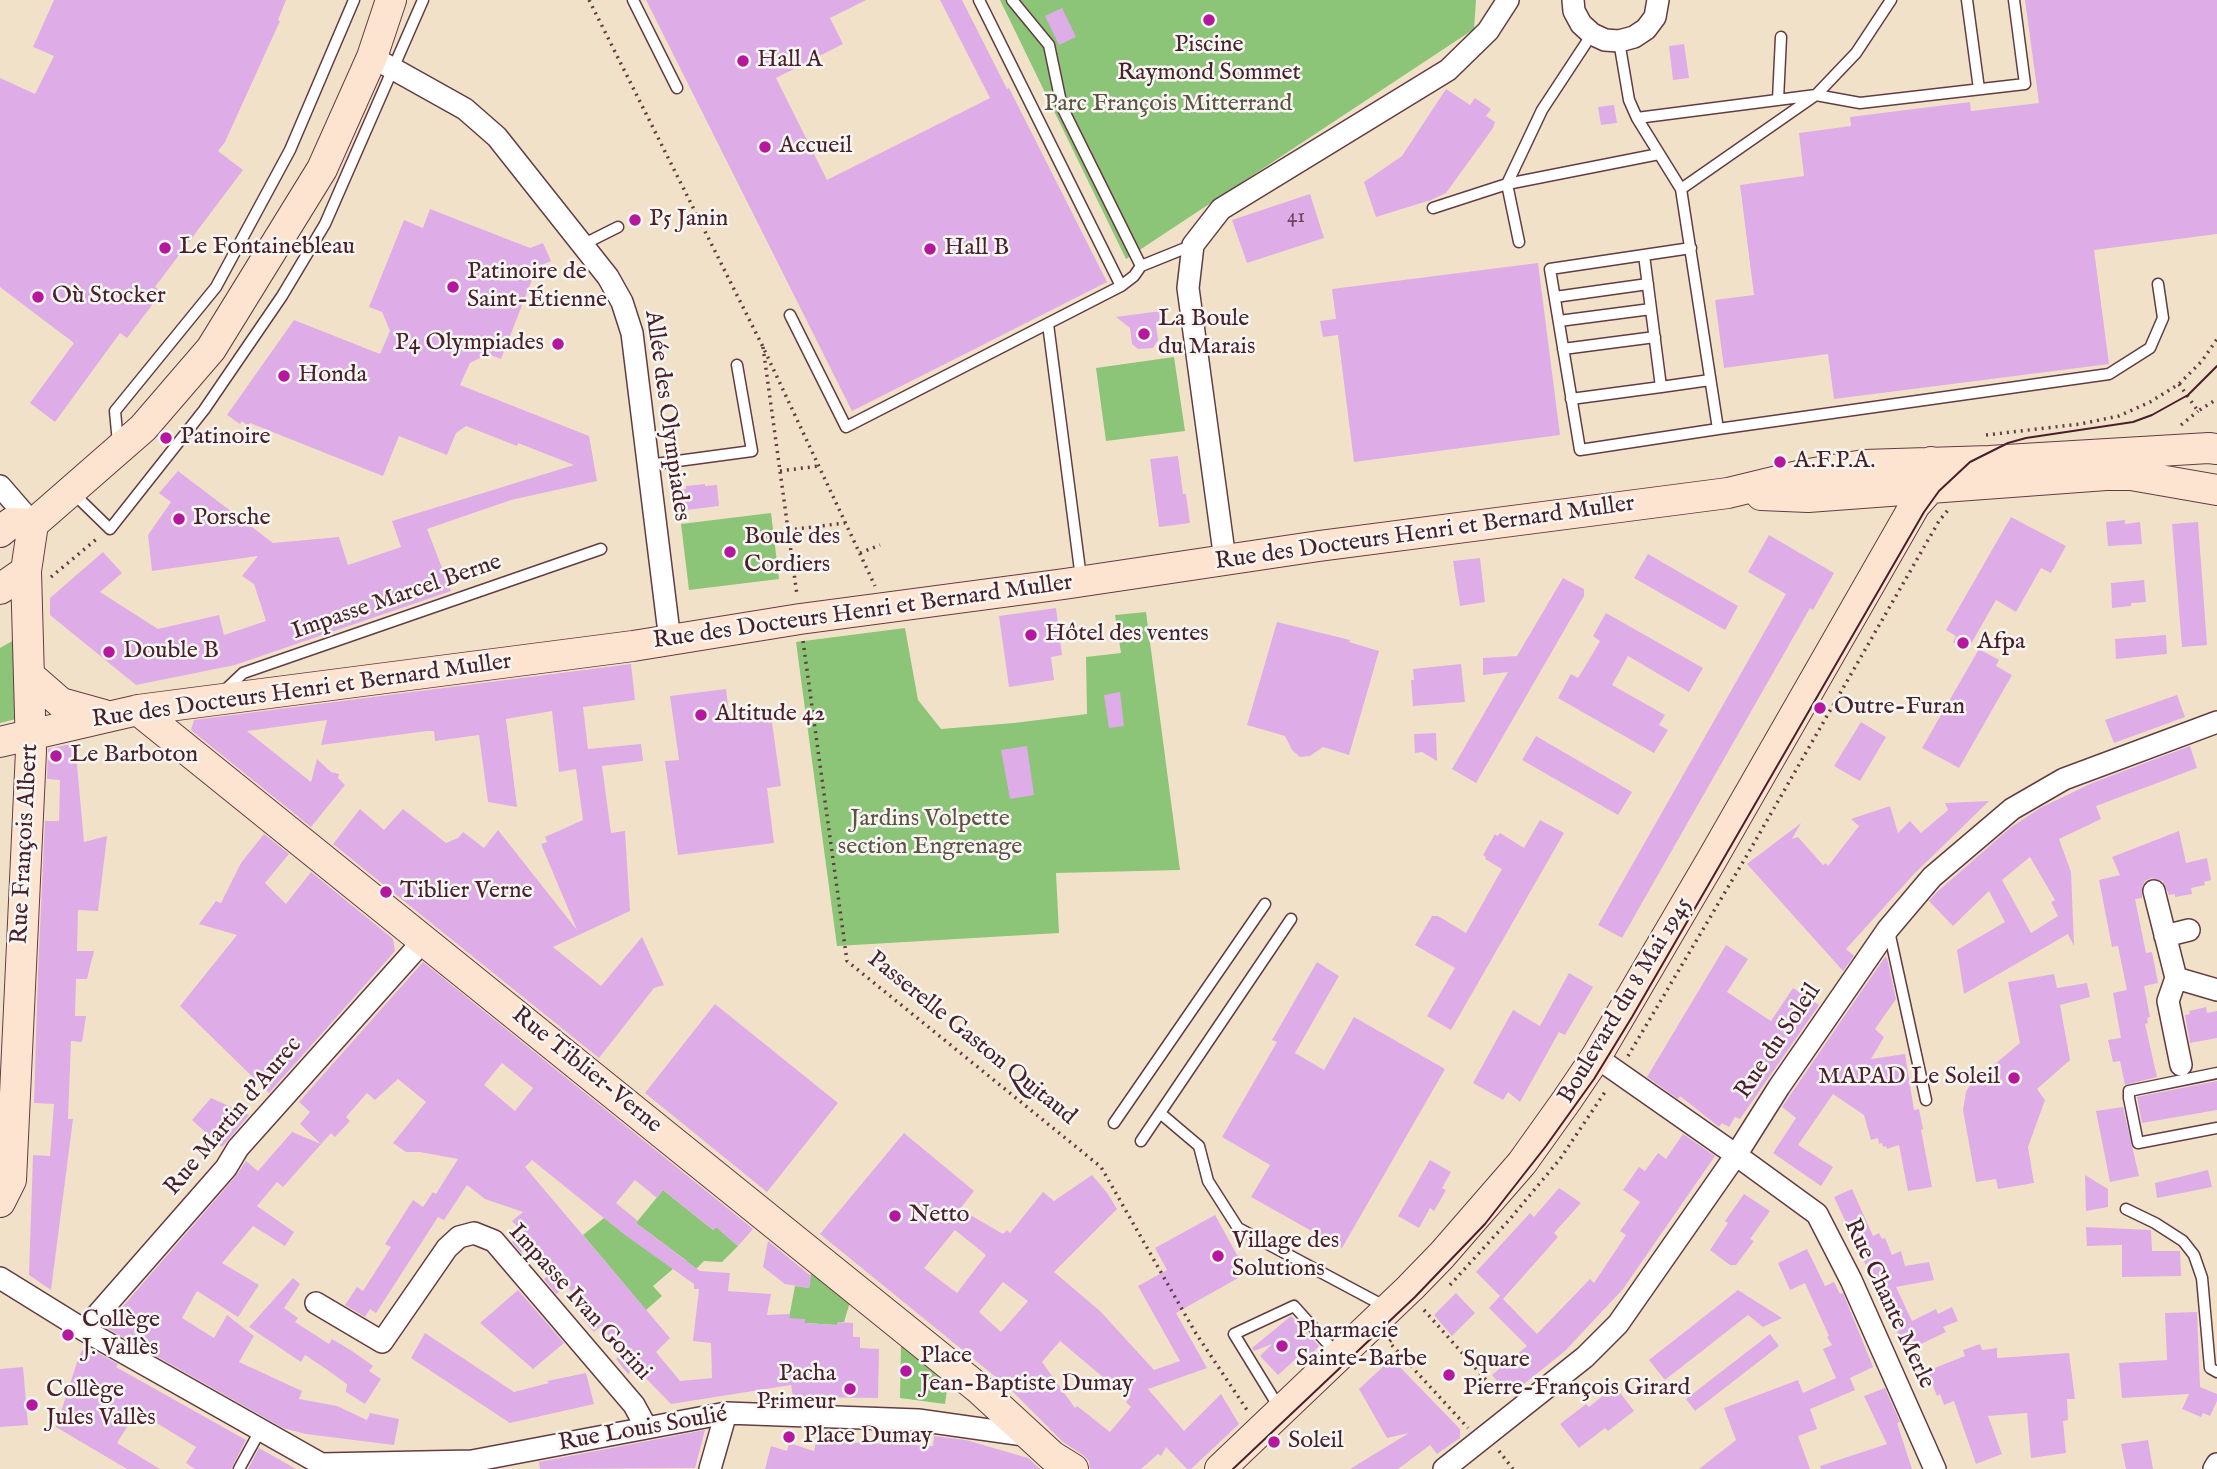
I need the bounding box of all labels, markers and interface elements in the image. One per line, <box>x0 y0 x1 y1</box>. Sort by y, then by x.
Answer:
marker: Piscine Raymond Sommet <box>1201 12 1217 28</box>
place label: Piscine Raymond Sommet <box>1117 32 1301 88</box>
place label: Hall A <box>757 47 823 75</box>
marker: Hall A <box>735 53 751 69</box>
park label: Parc François Mitterrand <box>1044 91 1292 119</box>
place label: Accueil <box>779 133 852 161</box>
marker: Accueil <box>757 139 773 155</box>
house number: 41 <box>1287 205 1305 231</box>
place label: P5 Janin <box>649 206 728 234</box>
marker: P5 Janin <box>627 212 643 228</box>
place label: Le Fontainebleau <box>179 234 355 262</box>
place label: Hall B <box>944 235 1009 263</box>
marker: Le Fontainebleau <box>157 240 173 256</box>
marker: Hall B <box>922 241 938 257</box>
place label: Patinoire de Saint-Étienne <box>467 259 607 315</box>
marker: Patinoire de Saint-Étienne <box>445 279 461 295</box>
place label: Où Stocker <box>52 283 166 311</box>
marker: Où Stocker <box>30 289 46 305</box>
place label: La Boule du Marais <box>1158 306 1255 362</box>
street label: Allée des Olympiades <box>637 309 695 523</box>
marker: La Boule du Marais <box>1136 326 1152 342</box>
place label: P4 Olympiades <box>395 330 544 358</box>
marker: P4 Olympiades <box>550 336 566 352</box>
place label: Honda <box>298 362 367 390</box>
marker: Honda <box>276 368 292 384</box>
place label: Patinoire <box>180 424 271 452</box>
marker: Patinoire <box>158 430 174 446</box>
place label: A.F.P.A. <box>1794 448 1875 476</box>
marker: A.F.P.A. <box>1772 454 1788 470</box>
street label: Rue des Docteurs Henri et Bernard Muller <box>1213 490 1637 578</box>
place label: Porsche <box>193 505 271 533</box>
marker: Porsche <box>171 511 187 527</box>
place label: Boule des Cordiers <box>744 524 840 580</box>
marker: Boule des Cordiers <box>722 544 738 560</box>
street label: Impasse Marcel Berne <box>288 549 506 647</box>
street label: Rue des Docteurs Henri et Bernard Muller <box>651 569 1075 657</box>
place label: Hôtel des ventes <box>1045 621 1209 649</box>
marker: Hôtel des ventes <box>1023 627 1039 643</box>
place label: Afpa <box>1977 629 2025 657</box>
marker: Afpa <box>1955 635 1971 651</box>
place label: Double B <box>123 638 219 666</box>
marker: Double B <box>101 644 117 660</box>
street label: Rue des Docteurs Henri et Bernard Muller <box>90 648 514 736</box>
place label: Outre-Furan <box>1834 694 1965 722</box>
marker: Outre-Furan <box>1812 700 1828 716</box>
place label: Altitude 42 <box>715 701 825 729</box>
marker: Altitude 42 <box>693 707 709 723</box>
place label: Le Barboton <box>70 742 198 770</box>
street label: Rue François Albert <box>6 743 46 945</box>
marker: Le Barboton <box>48 748 64 764</box>
park label: Jardins Volpette section Engrenage <box>838 806 1022 862</box>
place label: Tiblier Verne <box>400 878 533 906</box>
marker: Tiblier Verne <box>378 884 394 900</box>
street label: Boulevard du 8 Mai 1945 <box>1553 893 1699 1109</box>
street label: Passerelle Gaston Quitaud <box>861 946 1081 1132</box>
street label: Rue du Soleil <box>1730 979 1828 1105</box>
street label: Rue Tiblier-Verne <box>505 1001 667 1141</box>
street label: Rue Martin d'Aurec <box>159 1032 309 1202</box>
place label: MAPAD Le Soleil <box>1818 1064 2000 1092</box>
marker: MAPAD Le Soleil <box>2006 1070 2022 1086</box>
place label: Netto <box>909 1202 969 1230</box>
marker: Netto <box>887 1208 903 1224</box>
street label: Rue Chante Merle <box>1836 1215 1940 1393</box>
street label: Impasse Ivan Gorini <box>501 1219 657 1387</box>
place label: Village des Solutions <box>1232 1228 1339 1284</box>
marker: Village des Solutions <box>1210 1248 1226 1264</box>
place label: Collège J. Vallès <box>82 1307 160 1363</box>
place label: Pharmacie Sainte-Barbe <box>1296 1318 1427 1374</box>
marker: Collège J. Vallès <box>60 1327 76 1343</box>
marker: Pharmacie Sainte-Barbe <box>1274 1338 1290 1354</box>
place label: Place Jean-Baptiste Dumay <box>920 1343 1134 1399</box>
place label: Square Pierre-François Girard <box>1463 1347 1690 1403</box>
place label: Pacha Primeur <box>756 1361 836 1417</box>
marker: Place Jean-Baptiste Dumay <box>898 1363 914 1379</box>
marker: Square Pierre-François Girard <box>1441 1367 1457 1383</box>
place label: Collège Jules Vallès <box>46 1377 156 1433</box>
marker: Pacha Primeur <box>842 1381 858 1397</box>
marker: Collège Jules Vallès <box>24 1397 40 1413</box>
street label: Rue Louis Soulié <box>556 1401 730 1459</box>
place label: Place Dumay <box>803 1423 933 1451</box>
place label: Soleil <box>1288 1428 1344 1456</box>
marker: Place Dumay <box>781 1429 797 1445</box>
marker: Soleil <box>1266 1434 1282 1450</box>

